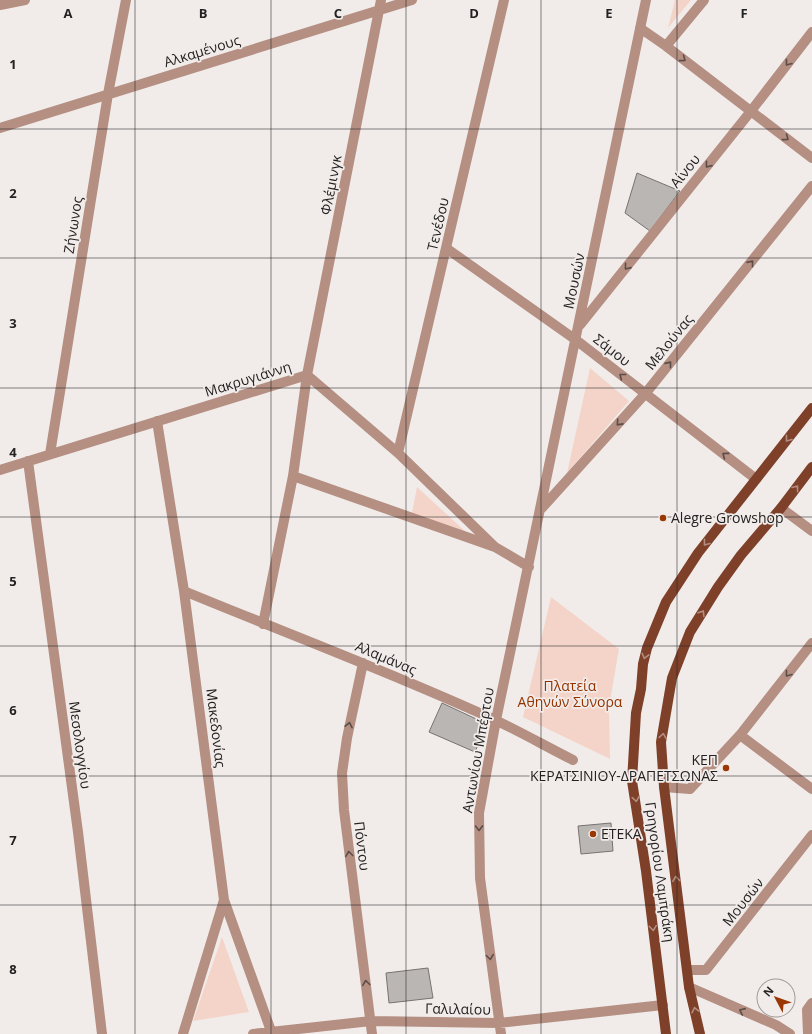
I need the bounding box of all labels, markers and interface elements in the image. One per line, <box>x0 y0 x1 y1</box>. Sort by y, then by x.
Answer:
text: A <box>64 4 73 22</box>
text: B <box>199 4 208 22</box>
text: C <box>334 4 342 22</box>
text: D <box>469 4 479 22</box>
text: E <box>605 4 613 22</box>
text: F <box>740 4 748 22</box>
street label: Αλκαμένους <box>161 30 243 71</box>
text: 1 <box>9 55 17 73</box>
one-way arrow <box>679 55 686 62</box>
one-way arrow <box>786 58 793 65</box>
one-way arrow <box>782 134 789 141</box>
street label: Αίνου <box>665 150 704 191</box>
street label: Φλέμινγκ <box>315 153 346 217</box>
one-way arrow <box>706 160 713 167</box>
text: 2 <box>9 184 17 202</box>
street label: Ζήνωνος <box>59 195 86 255</box>
street label: Τενέδου <box>422 195 453 252</box>
street label: Μουσών <box>558 251 589 311</box>
one-way arrow <box>746 260 753 267</box>
one-way arrow <box>625 262 632 269</box>
street label: Μελούνας <box>640 310 697 374</box>
text: 3 <box>9 314 17 332</box>
street label: Σάμου <box>590 329 635 370</box>
street label: Μακρυγιάννη <box>202 356 294 401</box>
one-way arrow <box>665 361 672 369</box>
one-way arrow <box>620 374 627 381</box>
one-way arrow <box>616 418 624 426</box>
one-way arrow <box>786 434 793 441</box>
text: 4 <box>9 443 17 461</box>
one-way arrow <box>723 453 730 460</box>
one-way arrow <box>792 485 799 492</box>
place label: Alegre Growshop <box>671 508 784 527</box>
marker: Alegre Growshop <box>658 513 668 523</box>
one-way arrow <box>704 538 711 545</box>
text: 5 <box>9 572 17 590</box>
one-way arrow <box>697 610 704 617</box>
street label: Αλαμάνας <box>353 636 420 679</box>
one-way arrow <box>641 653 649 659</box>
one-way arrow <box>786 670 793 677</box>
park label: Πλατεία Αθηνών Σύνορα <box>518 676 623 711</box>
street label: Αντωνίου Μπέρτου <box>457 686 498 814</box>
street label: Μακεδονίας <box>202 687 231 769</box>
street label: Μεσολογγίου <box>65 700 96 790</box>
text: 6 <box>9 701 17 719</box>
one-way arrow <box>345 722 353 728</box>
one-way arrow <box>658 733 666 739</box>
place label: ΚΕΠ ΚΕΡΑΤΣΙΝΙΟΥ-ΔΡΑΠΕΤΣΩΝΑΣ <box>530 750 718 785</box>
marker: ΚΕΠ ΚΕΡΑΤΣΙΝΙΟΥ-ΔΡΑΠΕΤΣΩΝΑΣ <box>721 763 731 773</box>
one-way arrow <box>631 796 640 802</box>
street label: Γρηγορίου Λαμπράκη <box>641 801 680 943</box>
street label: Πόντου <box>350 820 375 872</box>
place label: ΕΤΕΚΑ <box>601 824 642 843</box>
one-way arrow <box>475 825 483 831</box>
marker: ΕΤΕΚΑ <box>588 829 598 839</box>
text: 7 <box>9 831 17 849</box>
one-way arrow <box>345 851 354 857</box>
street label: Μουσών <box>718 874 767 930</box>
one-way arrow <box>672 876 681 882</box>
one-way arrow <box>648 925 657 931</box>
one-way arrow <box>485 954 494 960</box>
text: 8 <box>9 960 17 978</box>
north arrow <box>756 978 796 1018</box>
one-way arrow <box>362 980 371 986</box>
text: N <box>759 983 777 999</box>
street label: Γαλιλαίου <box>425 998 491 1019</box>
one-way arrow <box>691 1007 699 1014</box>
one-way arrow <box>739 1008 747 1016</box>

